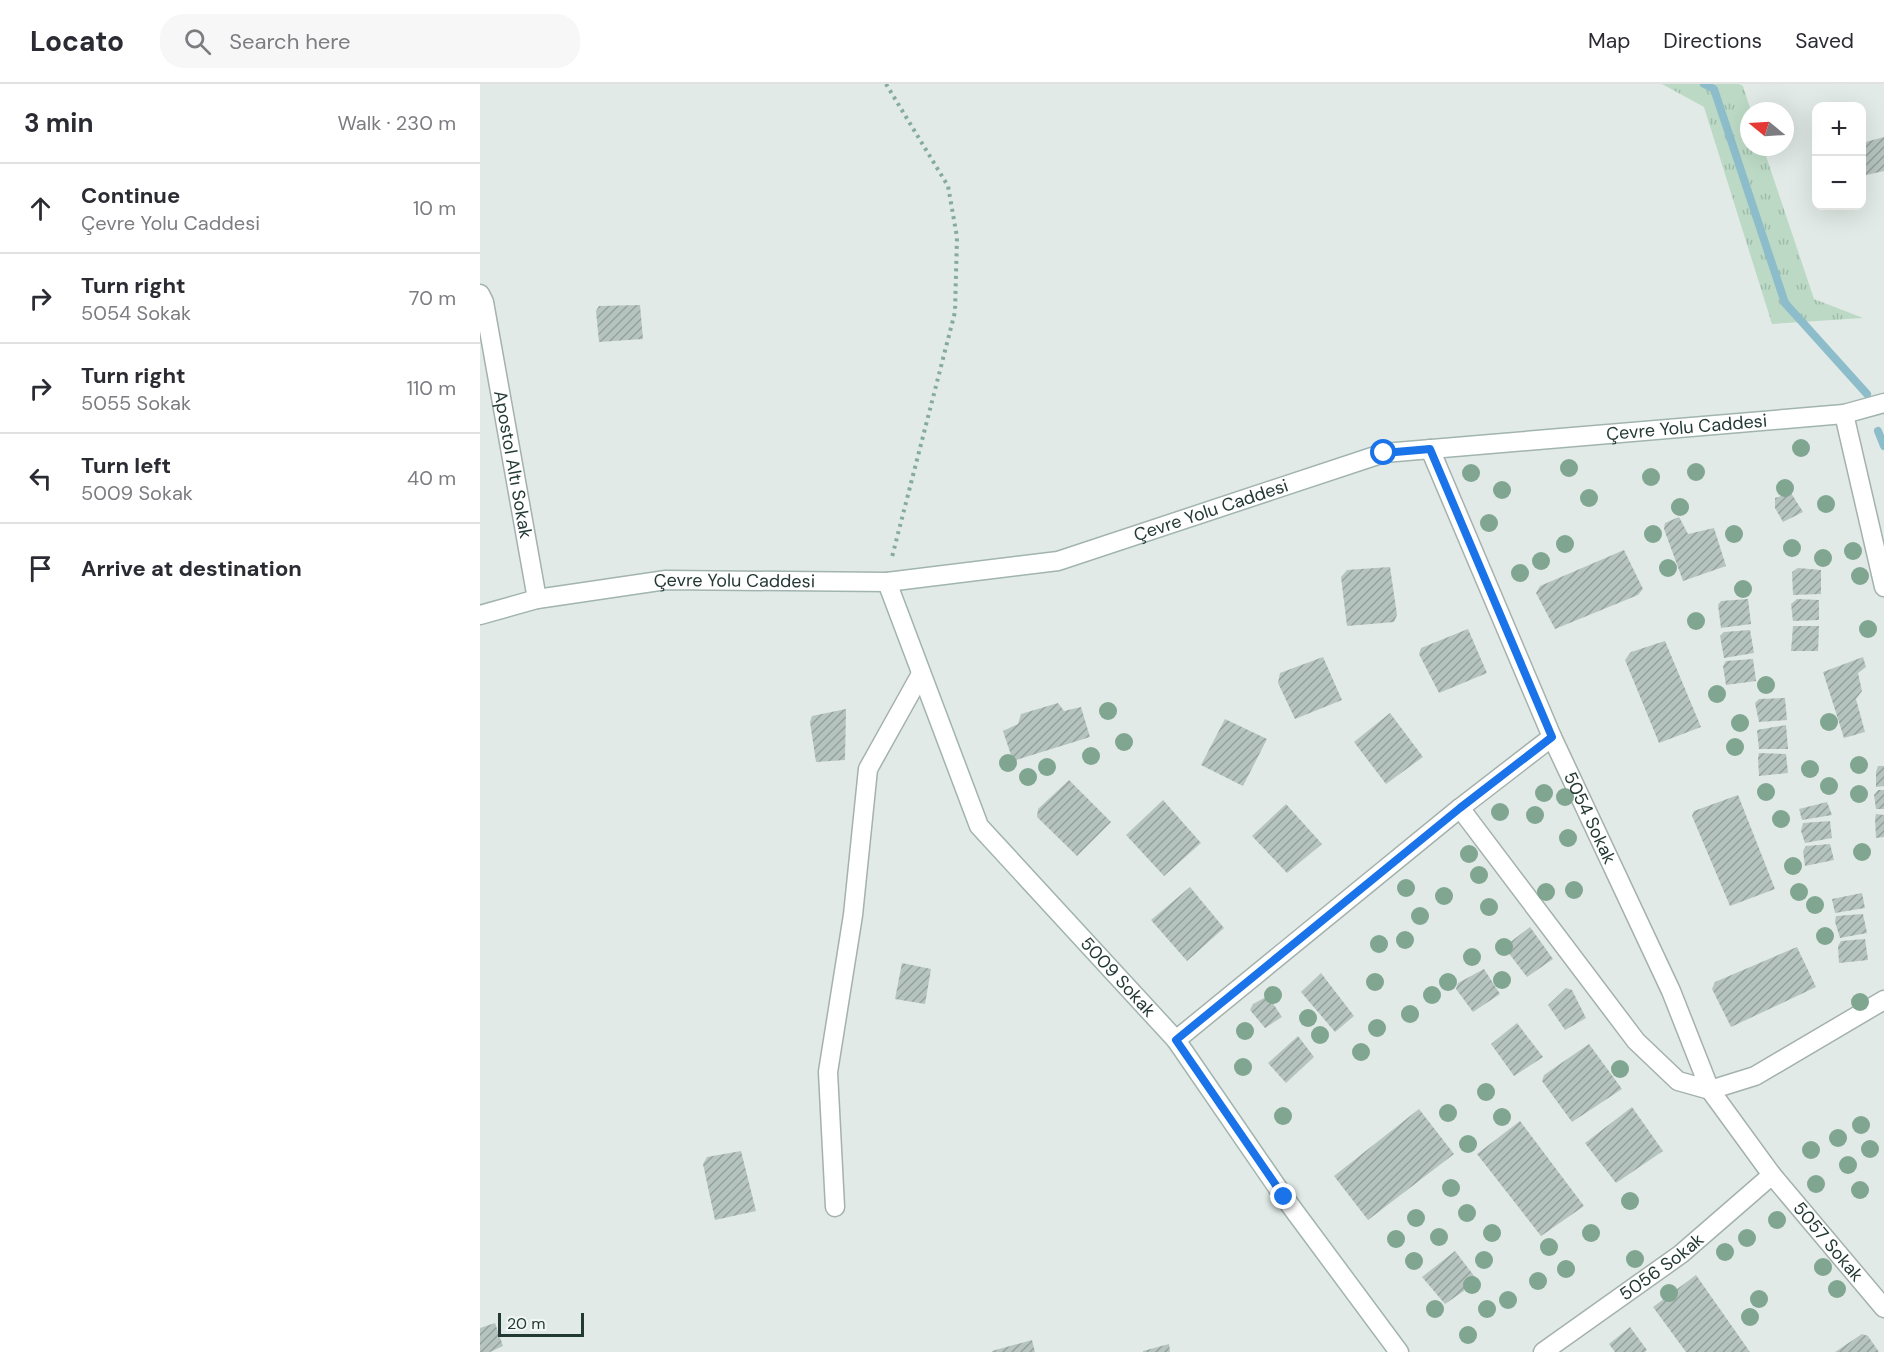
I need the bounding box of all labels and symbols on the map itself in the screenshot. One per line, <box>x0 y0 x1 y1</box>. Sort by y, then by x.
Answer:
north arrow <box>1740 102 1794 156</box>
street label: Apostol Altı Sokak <box>488 389 538 540</box>
street label: Çevre Yolu Caddesi <box>1605 409 1768 446</box>
route start <box>1370 439 1396 465</box>
street label: Çevre Yolu Caddesi <box>1131 474 1291 547</box>
street label: Çevre Yolu Caddesi <box>652 568 815 594</box>
street label: 5054 Sokak <box>1558 768 1622 868</box>
street label: 5009 Sokak <box>1075 932 1161 1022</box>
route end <box>1270 1183 1296 1209</box>
street label: 5057 Sokak <box>1788 1197 1869 1287</box>
street label: 5056 Sokak <box>1615 1228 1709 1306</box>
scale bar <box>498 1310 584 1338</box>

